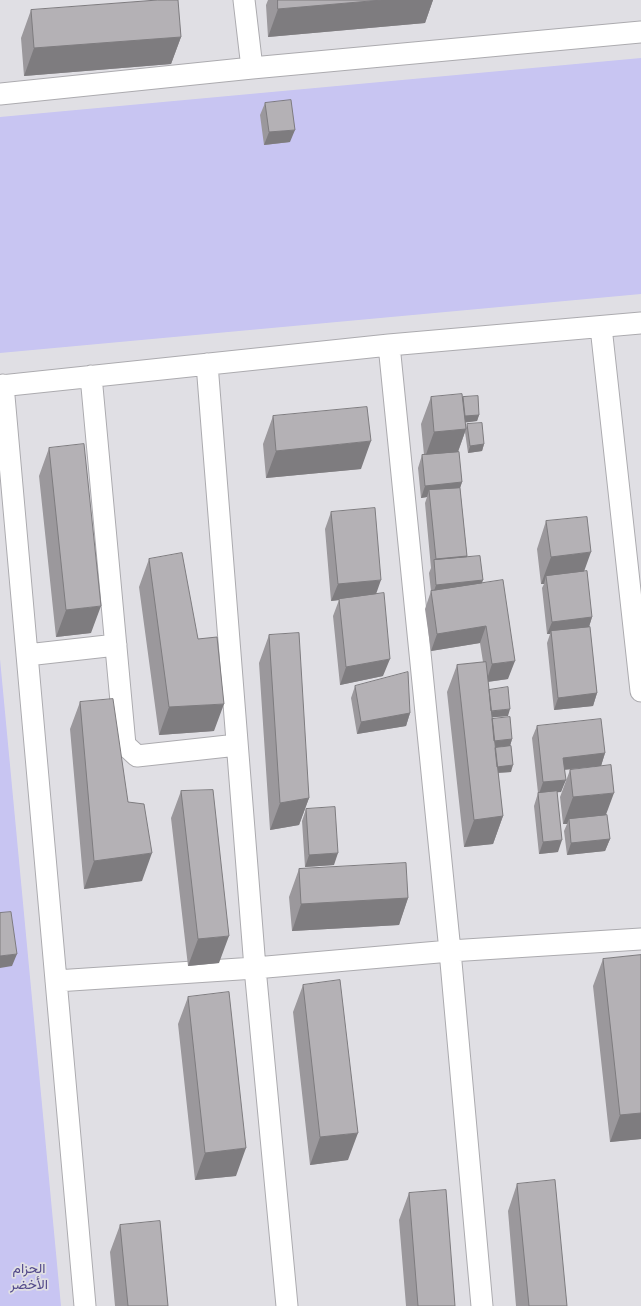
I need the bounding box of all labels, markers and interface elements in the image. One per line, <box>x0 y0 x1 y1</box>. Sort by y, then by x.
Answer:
park label: الحزام الأخضر <box>10 1261 48 1294</box>

